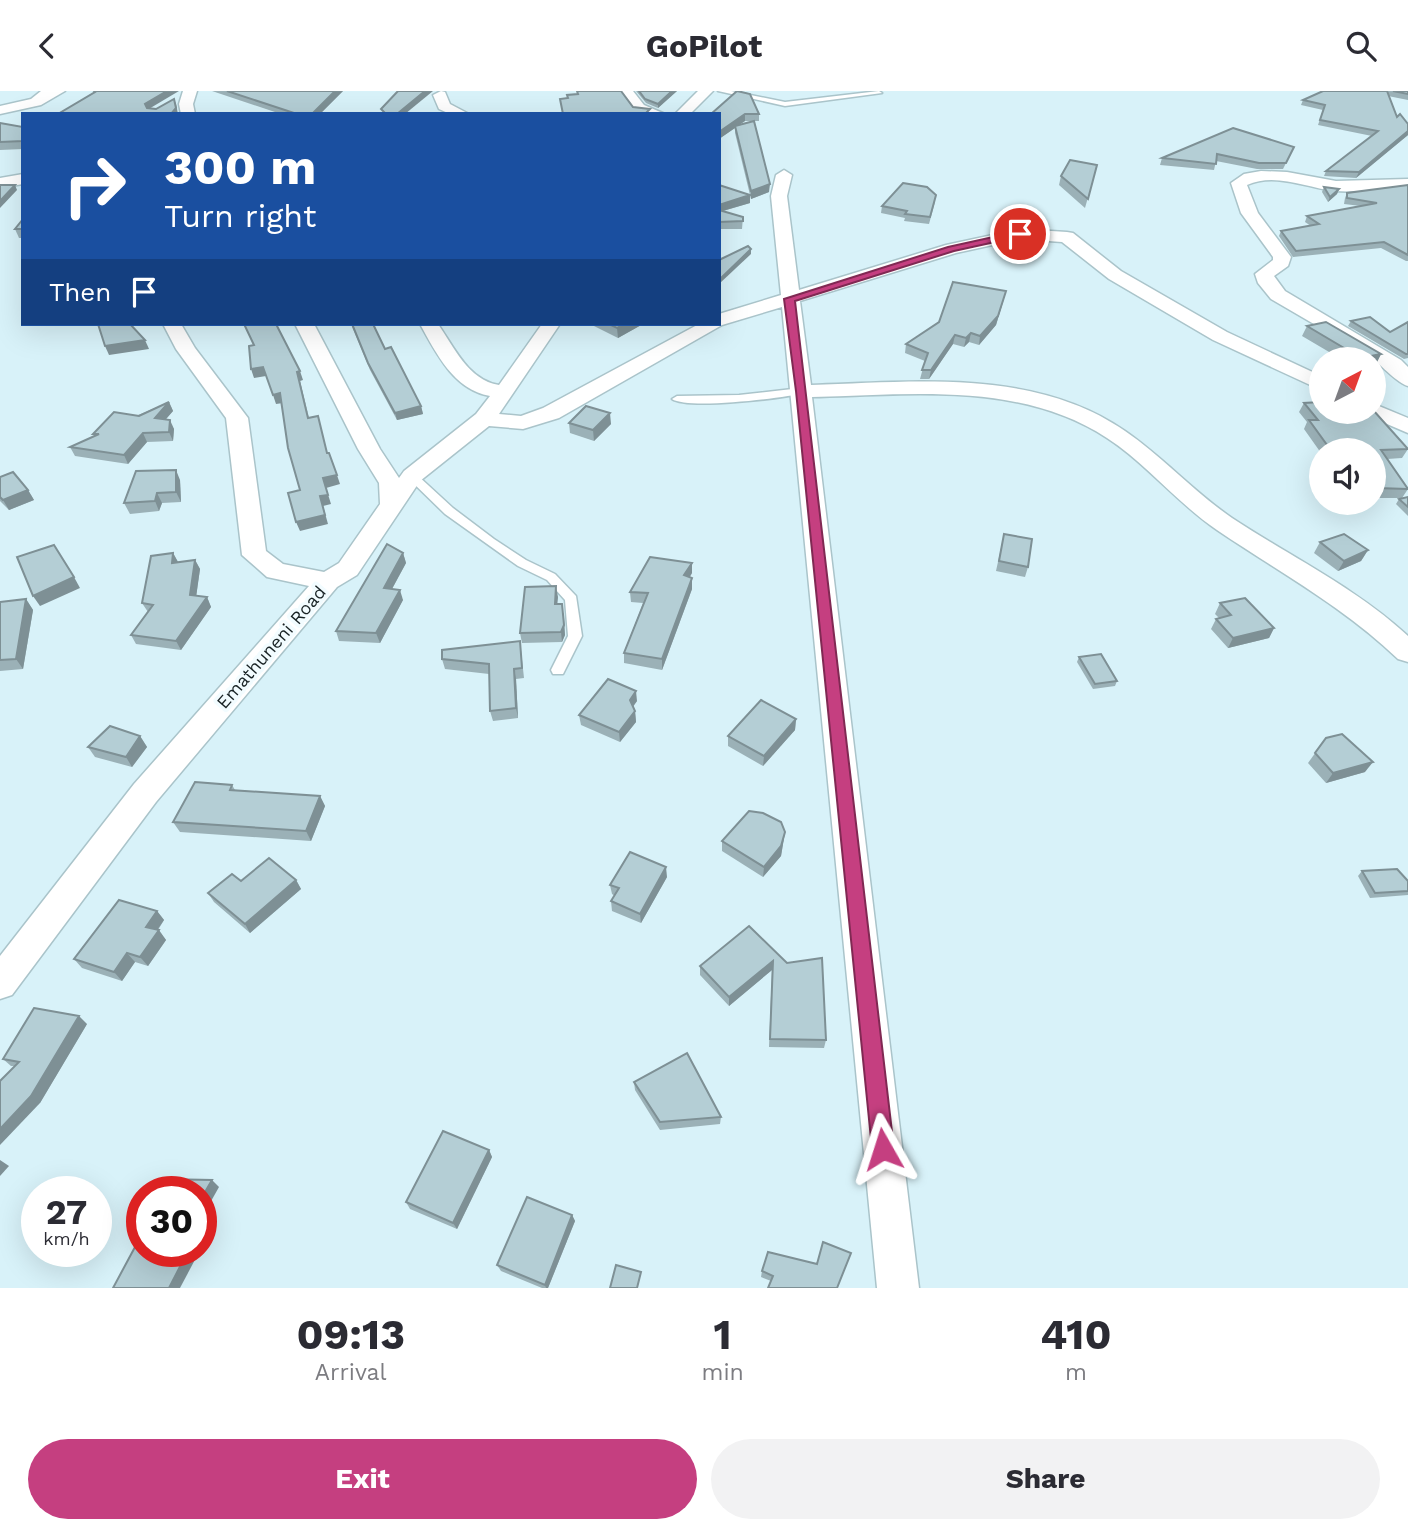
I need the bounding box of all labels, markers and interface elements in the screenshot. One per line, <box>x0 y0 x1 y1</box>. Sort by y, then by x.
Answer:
icon: back <box>28 27 66 65</box>
text: GoPilot <box>646 27 762 65</box>
icon: search <box>1342 27 1380 65</box>
text: 300 m <box>164 138 316 196</box>
icon: right <box>49 140 140 231</box>
text: Turn right <box>164 197 316 235</box>
pin <box>990 204 1050 264</box>
icon: arrive <box>1001 215 1039 253</box>
icon: arrive <box>125 273 163 311</box>
text: Then <box>49 277 111 307</box>
north arrow <box>1309 347 1386 423</box>
map controls <box>1309 347 1386 515</box>
button: sound <box>1309 438 1386 515</box>
street label: Emathuneni Road <box>212 581 330 713</box>
position arrow <box>846 1112 920 1186</box>
speed limit sign: 30 <box>126 1176 217 1267</box>
text: 27 <box>46 1191 87 1233</box>
text: km/h <box>43 1228 90 1249</box>
text: 09:13 <box>296 1310 405 1359</box>
text: 1 <box>714 1310 732 1359</box>
text: 410 <box>1040 1310 1112 1359</box>
text: Arrival <box>315 1359 387 1386</box>
text: min <box>702 1359 744 1386</box>
text: m <box>1065 1359 1087 1386</box>
button: Exit <box>28 1439 697 1519</box>
button: Share <box>711 1439 1380 1519</box>

